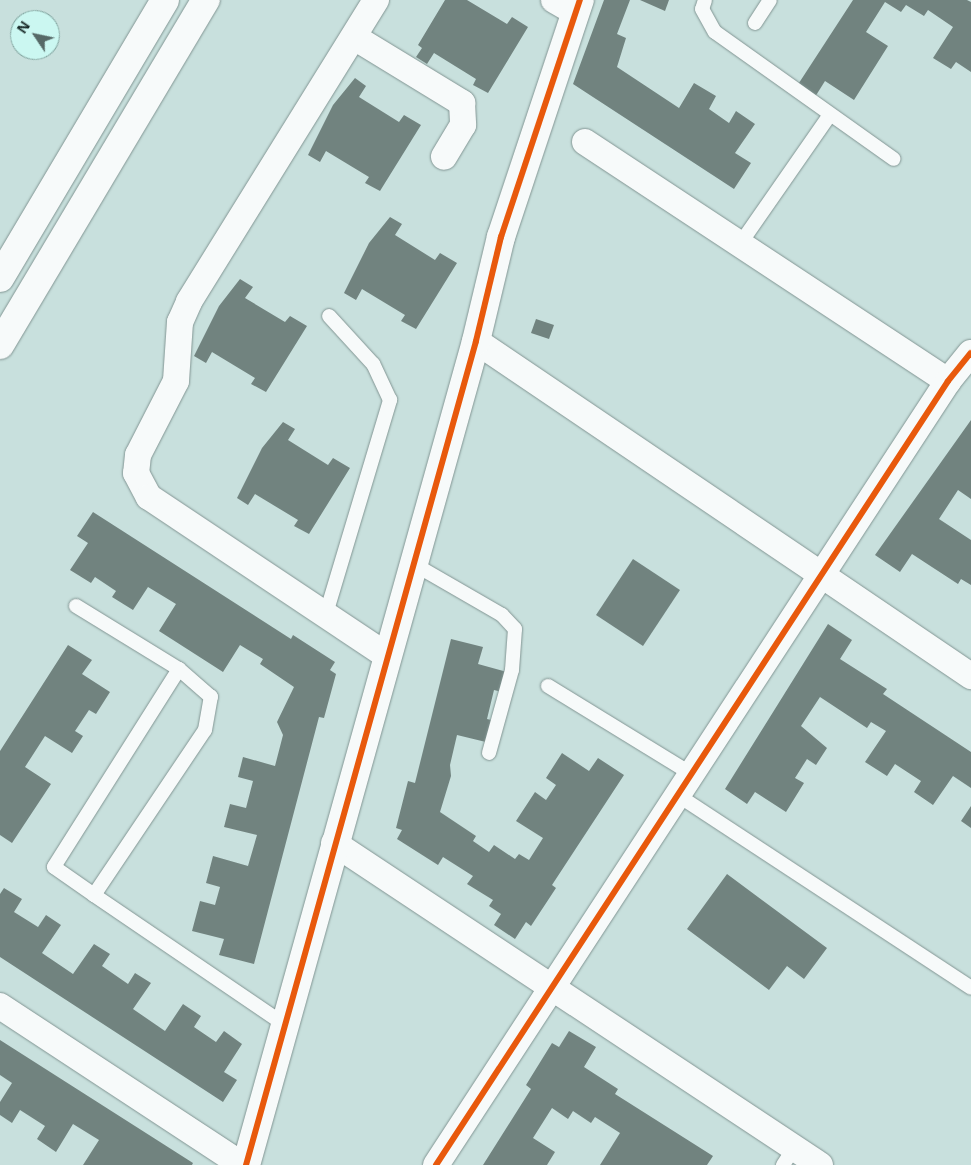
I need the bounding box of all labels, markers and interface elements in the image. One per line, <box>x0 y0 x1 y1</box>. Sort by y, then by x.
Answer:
north arrow <box>10 10 60 60</box>
text: N <box>12 17 34 37</box>

